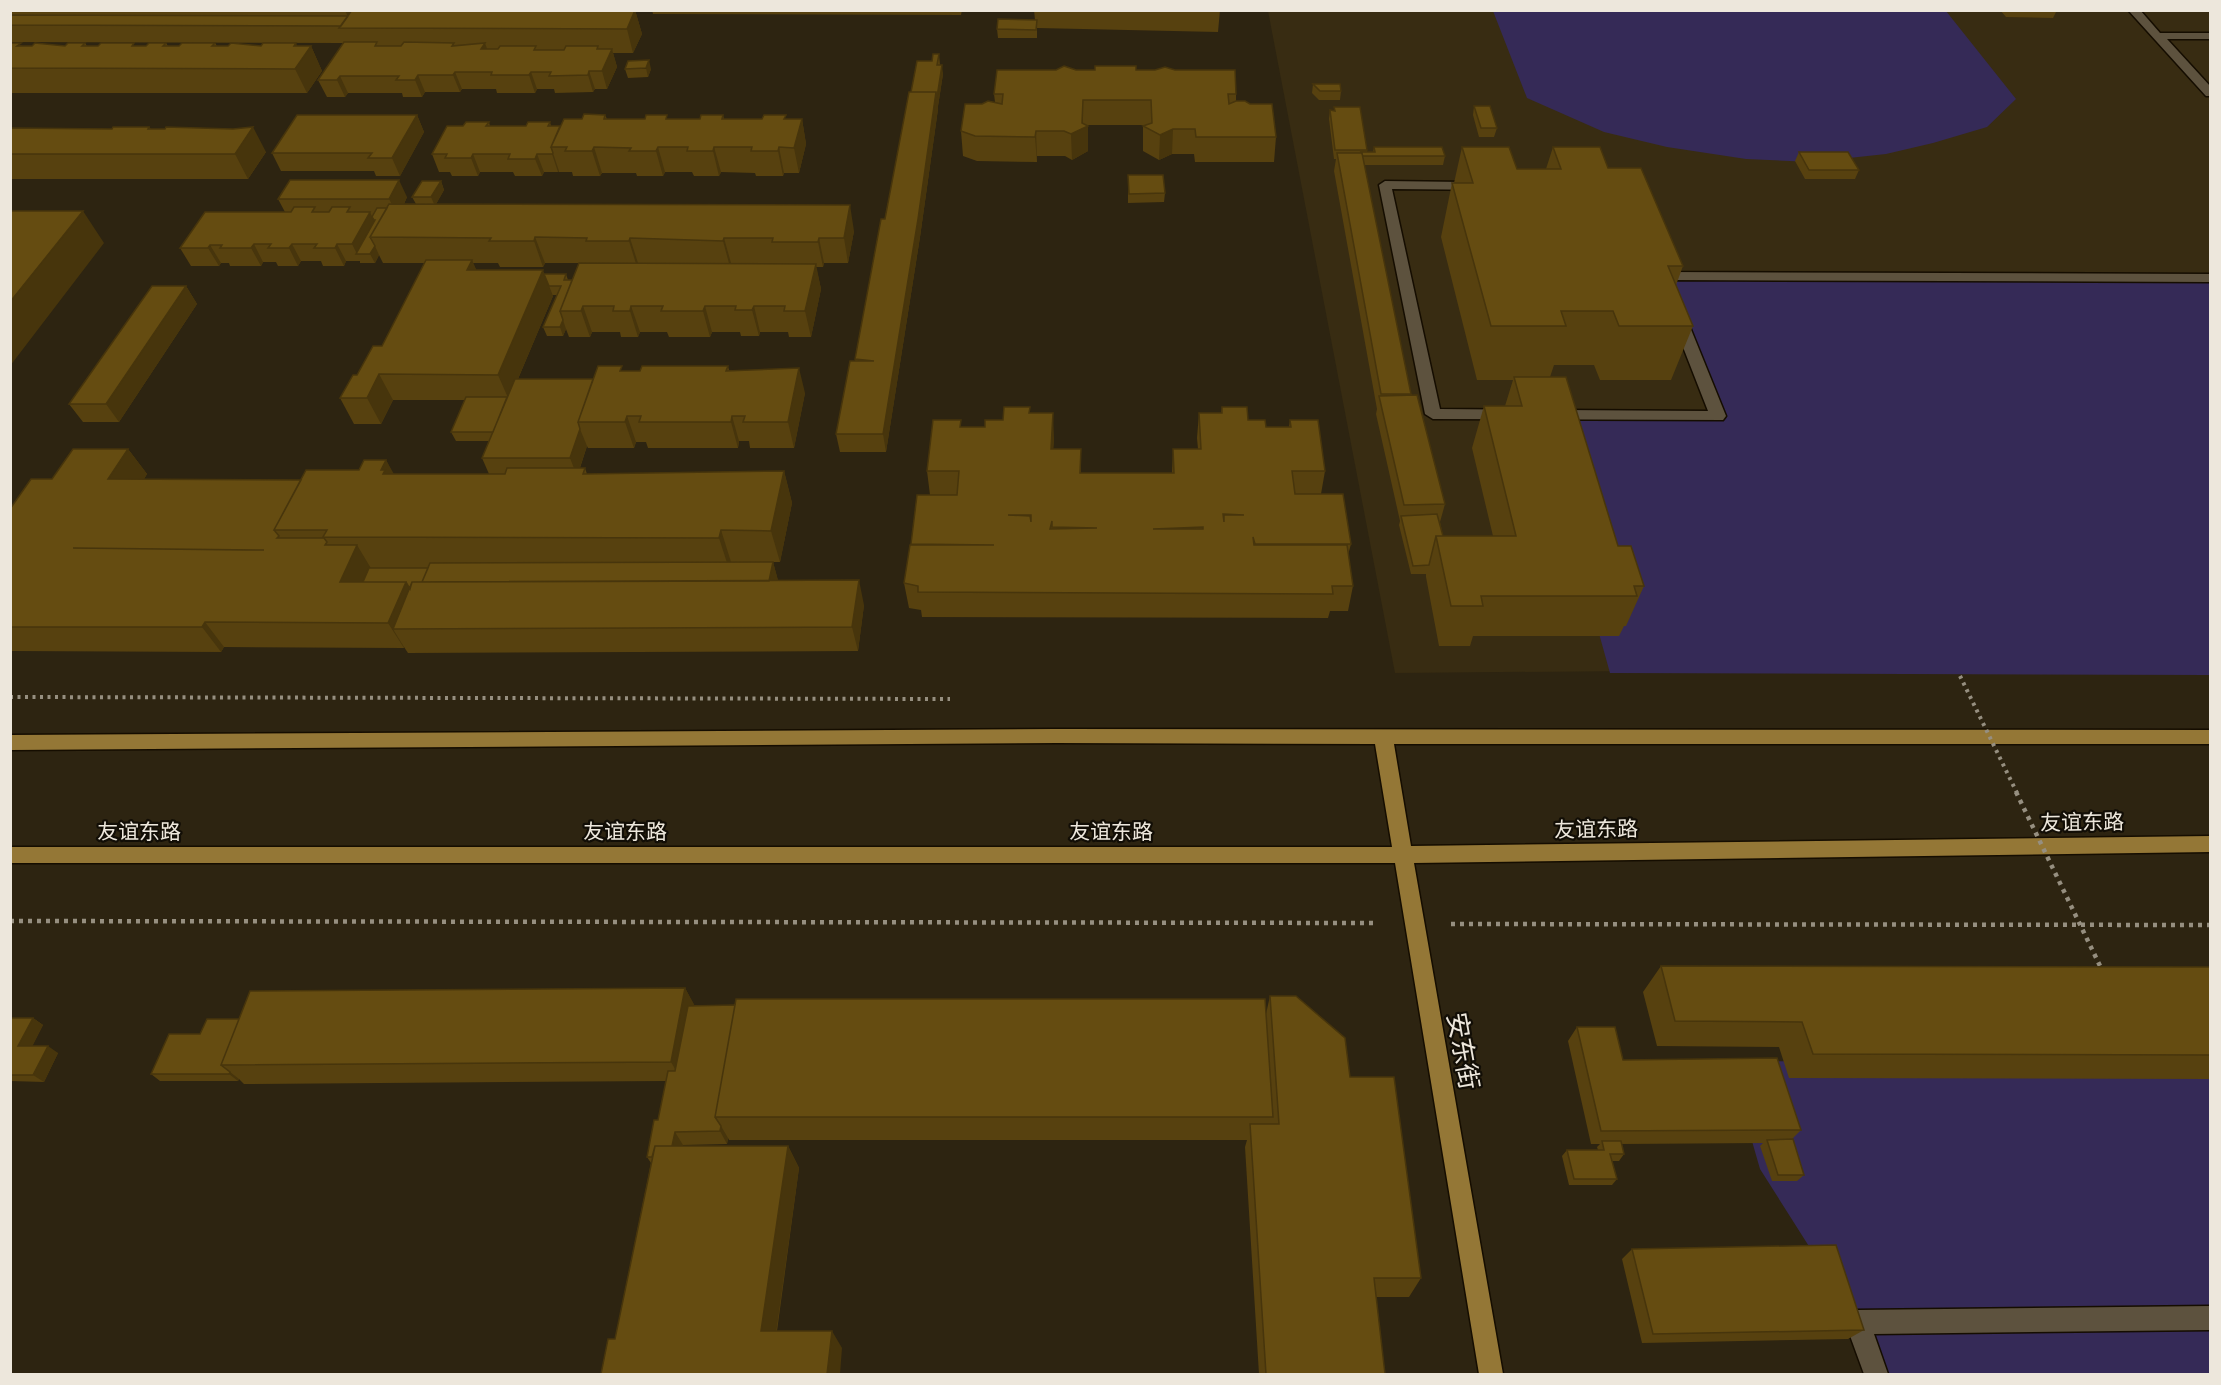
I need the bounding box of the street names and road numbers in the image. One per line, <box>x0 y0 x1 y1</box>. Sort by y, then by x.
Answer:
street label: 友谊东路 <box>2040 808 2124 836</box>
street label: 友谊东路 <box>1554 815 1638 843</box>
street label: 友谊东路 <box>97 818 181 845</box>
street label: 友谊东路 <box>583 818 667 845</box>
street label: 友谊东路 <box>1069 818 1153 845</box>
street label: 安东街 <box>1439 1010 1487 1092</box>

